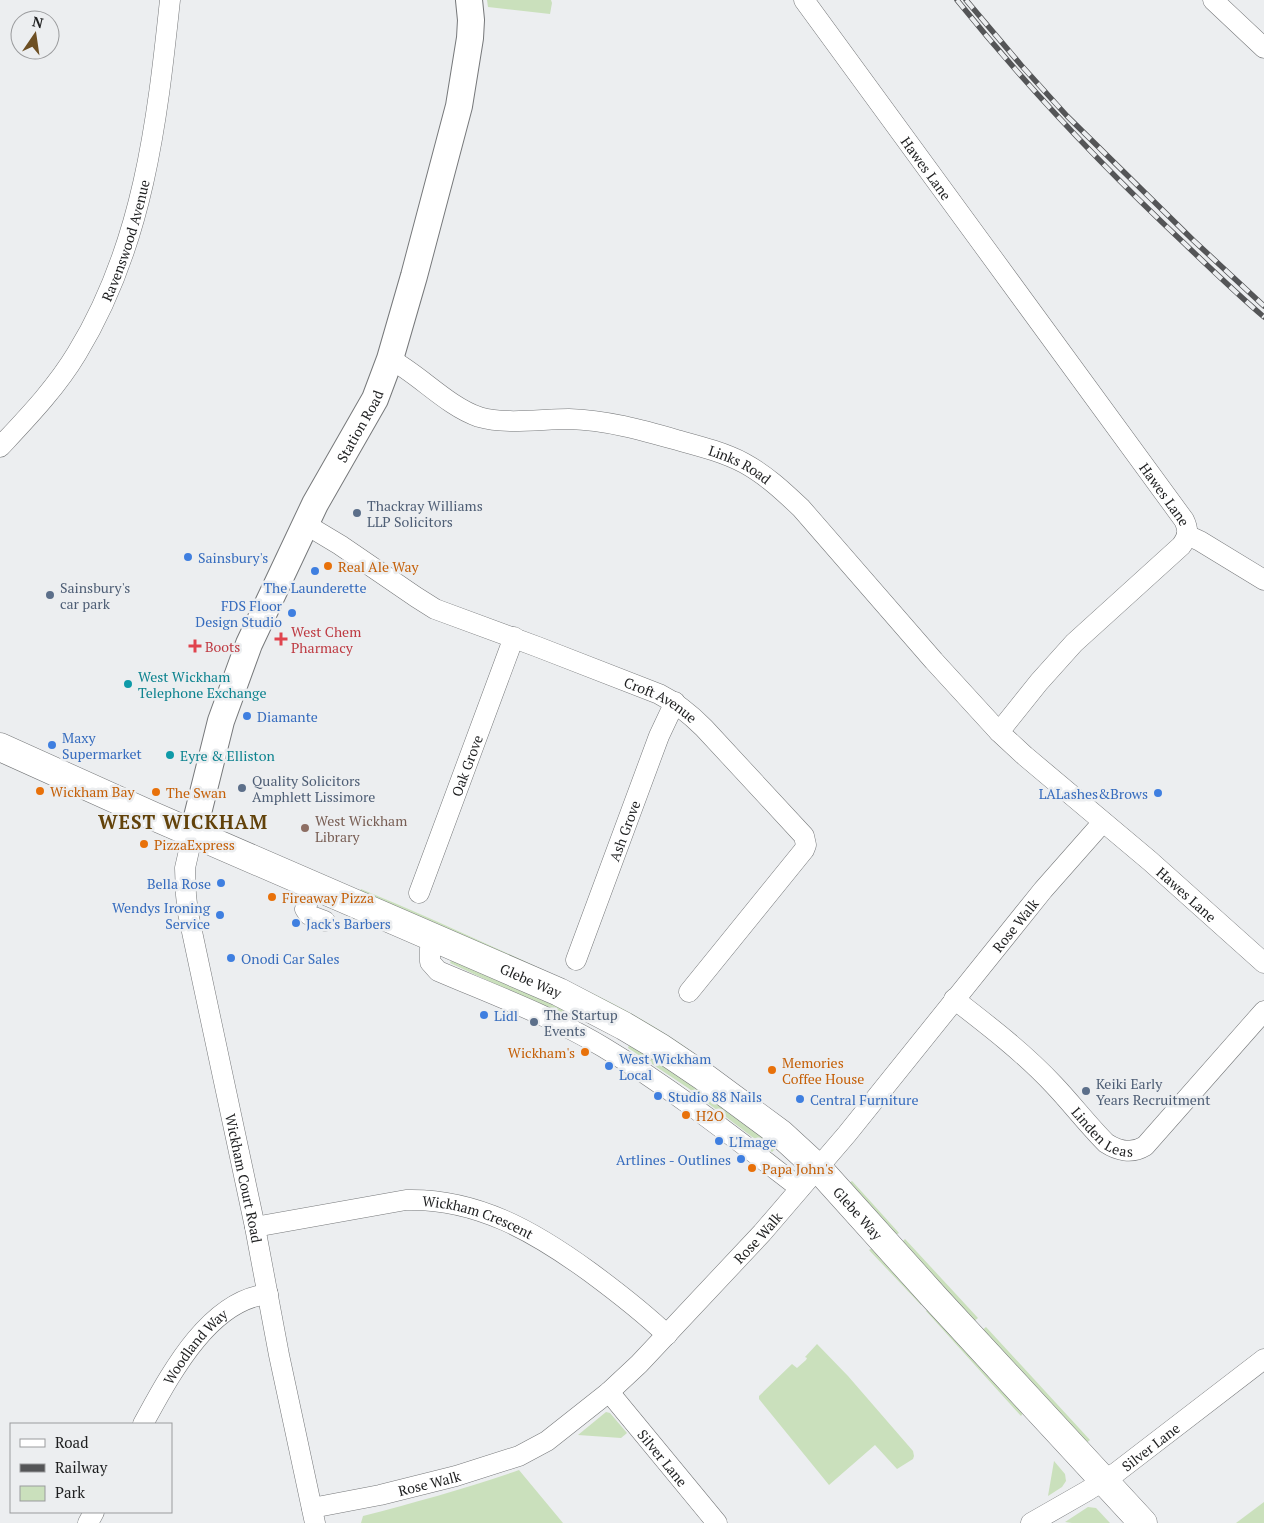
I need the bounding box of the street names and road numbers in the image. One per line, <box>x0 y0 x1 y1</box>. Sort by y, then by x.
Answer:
street label: Hawes Lane <box>897 132 956 203</box>
street label: Ravenswood Avenue <box>96 178 153 304</box>
street label: Station Road <box>331 387 387 465</box>
street label: Links Road <box>706 440 776 488</box>
street label: Hawes Lane <box>1136 459 1195 529</box>
street label: Croft Avenue <box>622 672 702 727</box>
street label: Oak Grove <box>446 732 486 799</box>
street label: Ash Grove <box>604 797 644 864</box>
street label: Hawes Lane <box>1153 862 1221 926</box>
street label: Rose Walk <box>988 893 1043 956</box>
street label: Glebe Way <box>497 958 566 1002</box>
street label: Linden Leas <box>1068 1102 1133 1160</box>
street label: Wickham Court Road <box>222 1112 267 1244</box>
street label: Glebe Way <box>829 1182 888 1244</box>
street label: Wickham Crescent <box>422 1191 538 1243</box>
street label: Rose Walk <box>729 1207 786 1267</box>
street label: Woodland Way <box>158 1303 232 1387</box>
street label: Silver Lane <box>1117 1418 1183 1475</box>
street label: Silver Lane <box>634 1425 692 1490</box>
street label: Rose Walk <box>396 1465 464 1500</box>

